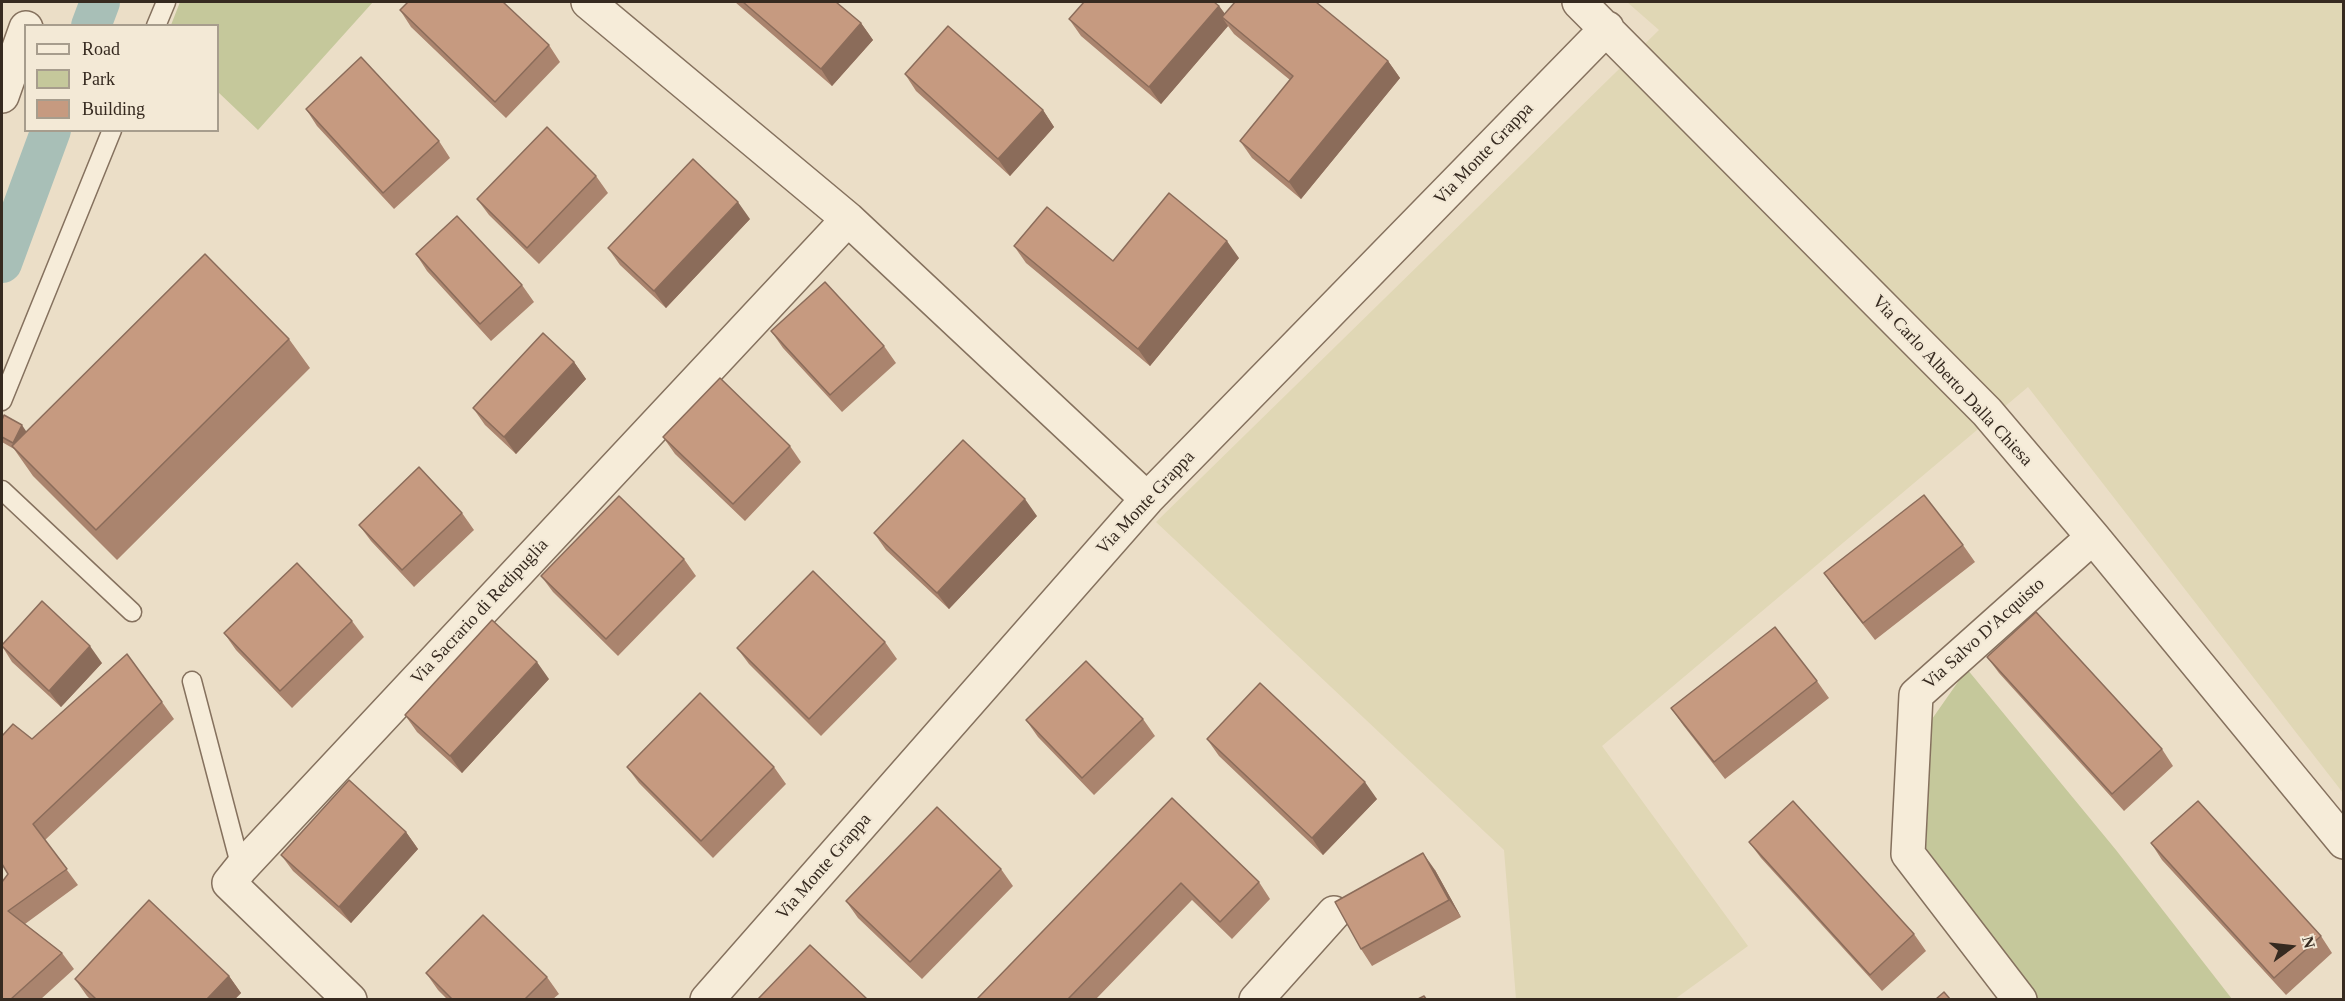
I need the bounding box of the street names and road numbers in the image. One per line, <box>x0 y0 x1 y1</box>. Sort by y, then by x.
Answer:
street label: Via Monte Grappa <box>1430 98 1538 210</box>
street label: Via Carlo Alberto Dalla Chiesa <box>1867 291 2037 471</box>
street label: Via Monte Grappa <box>1092 447 1200 559</box>
street label: Via Sacrario di Redipuglia <box>407 535 553 689</box>
street label: Via Salvo D'Acquisto <box>1919 574 2049 694</box>
street label: Via Monte Grappa <box>772 809 876 925</box>

